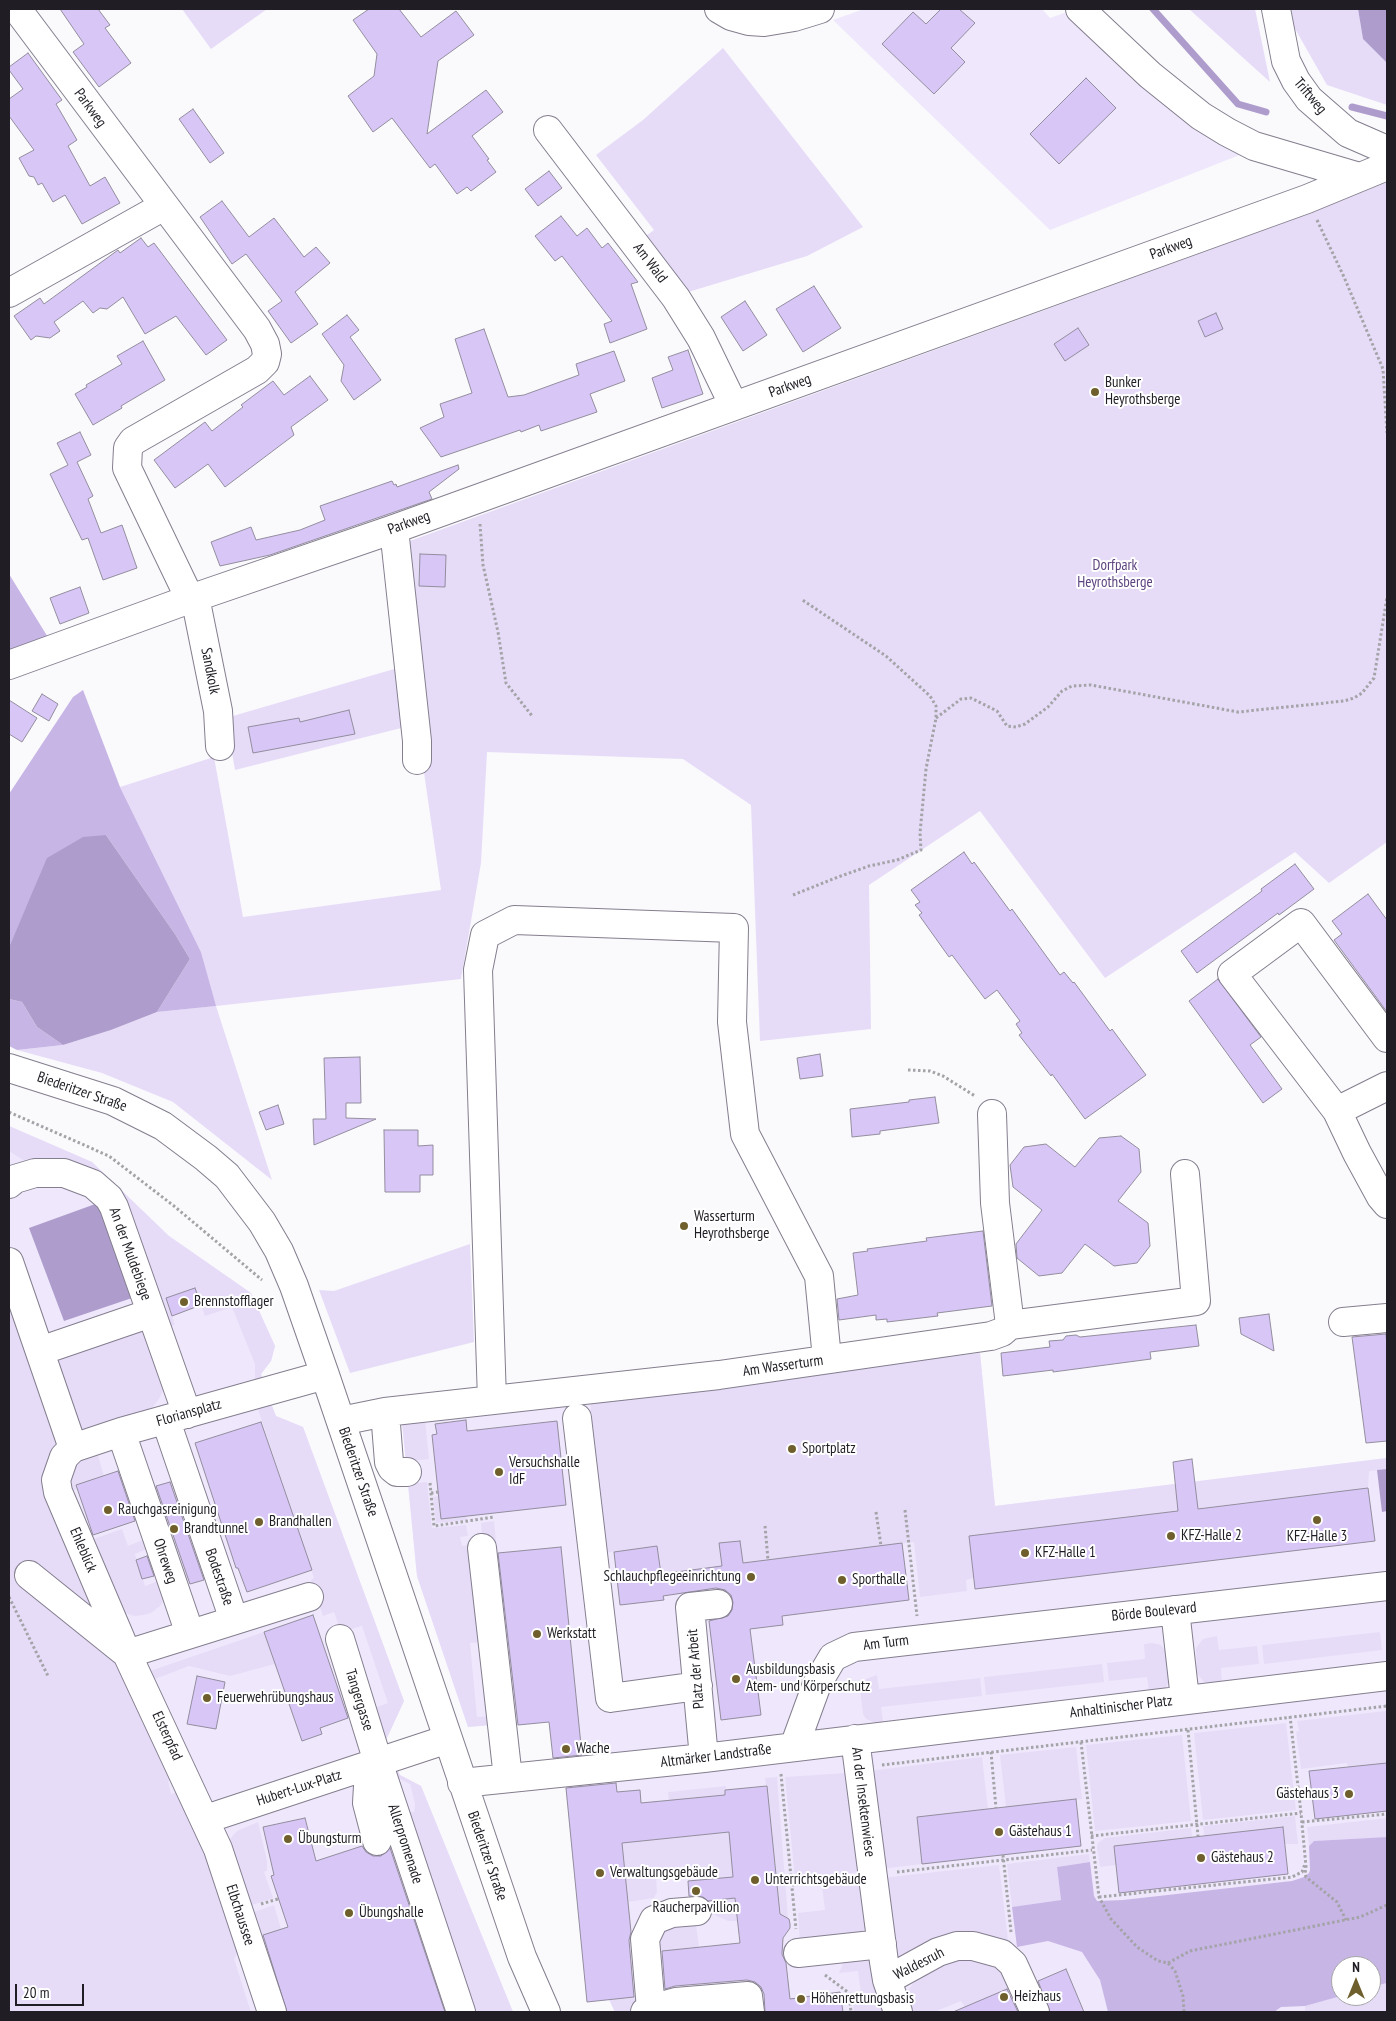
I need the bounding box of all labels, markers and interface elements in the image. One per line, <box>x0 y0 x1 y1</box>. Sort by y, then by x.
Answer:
street label: Triftweg <box>1290 74 1330 118</box>
street label: Parkweg <box>70 85 110 131</box>
street label: Parkweg <box>1147 232 1195 264</box>
street label: Am Wald <box>629 239 671 287</box>
street label: Parkweg <box>766 370 814 402</box>
place label: Bunker Heyrothsberge <box>1105 374 1180 409</box>
marker: Bunker Heyrothsberge <box>1089 386 1101 398</box>
street label: Parkweg <box>385 507 433 539</box>
park label: Dorfpark Heyrothsberge <box>1077 557 1153 592</box>
street label: Sandkolk <box>197 646 223 696</box>
street label: Biederitzer Straße <box>35 1068 129 1116</box>
street label: An der Muldebiege <box>105 1205 155 1303</box>
place label: Wasserturm Heyrothsberge <box>694 1208 769 1243</box>
marker: Wasserturm Heyrothsberge <box>678 1220 690 1232</box>
place label: Brennstofflager <box>194 1293 274 1311</box>
marker: Brennstofflager <box>178 1296 190 1308</box>
street label: Am Wasserturm <box>742 1351 824 1381</box>
street label: Floriansplatz <box>154 1395 224 1431</box>
street label: Biederitzer Straße <box>334 1425 382 1519</box>
place label: Sportplatz <box>802 1440 856 1458</box>
marker: Sportplatz <box>786 1443 798 1455</box>
place label: Versuchshalle IdF <box>509 1454 580 1489</box>
marker: Versuchshalle IdF <box>493 1466 505 1478</box>
place label: Rauchgasreinigung <box>118 1501 217 1519</box>
marker: Rauchgasreinigung <box>102 1504 114 1516</box>
place label: Brandhallen <box>269 1513 332 1531</box>
marker: KFZ-Halle 3 <box>1311 1514 1323 1526</box>
marker: Brandhallen <box>253 1516 265 1528</box>
place label: Brandtunnel <box>184 1520 248 1538</box>
marker: Brandtunnel <box>168 1523 180 1535</box>
street label: Ehleblick <box>66 1525 100 1575</box>
place label: KFZ-Halle 2 <box>1181 1527 1242 1545</box>
place label: KFZ-Halle 3 <box>1287 1528 1347 1546</box>
marker: KFZ-Halle 2 <box>1165 1530 1177 1542</box>
street label: Ohreweg <box>149 1536 181 1586</box>
place label: KFZ-Halle 1 <box>1035 1544 1096 1562</box>
street label: Bodestraße <box>201 1546 237 1608</box>
marker: KFZ-Halle 1 <box>1019 1547 1031 1559</box>
place label: Schlauchpflegeeinrichtung <box>603 1568 741 1586</box>
marker: Schlauchpflegeeinrichtung <box>745 1571 757 1583</box>
place label: Sporthalle <box>852 1571 906 1589</box>
marker: Sporthalle <box>836 1574 848 1586</box>
street label: Börde Boulevard <box>1111 1599 1197 1625</box>
place label: Werkstatt <box>547 1625 596 1643</box>
marker: Werkstatt <box>531 1628 543 1640</box>
street label: Platz der Arbeit <box>684 1628 708 1710</box>
street label: Am Turm <box>862 1631 910 1655</box>
place label: Ausbildungsbasis Atem- und Körperschutz <box>746 1661 870 1696</box>
street label: Tangergasse <box>341 1667 377 1733</box>
marker: Ausbildungsbasis Atem- und Körperschutz <box>730 1673 742 1685</box>
place label: Feuerwehrübungshaus <box>217 1689 334 1707</box>
marker: Feuerwehrübungshaus <box>201 1692 213 1704</box>
street label: Anhaltinischer Platz <box>1069 1692 1173 1722</box>
street label: Elsterpfad <box>148 1709 186 1763</box>
place label: Wache <box>576 1740 610 1758</box>
street label: Altmärker Landstraße <box>659 1740 773 1772</box>
marker: Wache <box>560 1743 572 1755</box>
street label: An der Insektenwiese <box>847 1746 879 1858</box>
street label: Hubert-Lux-Platz <box>254 1766 344 1810</box>
place label: Gästehaus 3 <box>1276 1785 1339 1803</box>
marker: Gästehaus 3 <box>1343 1788 1355 1800</box>
street label: Allerpromenade <box>384 1802 426 1886</box>
street label: Biederitzer Straße <box>463 1809 511 1903</box>
place label: Gästehaus 1 <box>1009 1823 1072 1841</box>
marker: Gästehaus 1 <box>993 1826 1005 1838</box>
place label: Übungsturm <box>298 1830 361 1848</box>
marker: Übungsturm <box>282 1833 294 1845</box>
place label: Gästehaus 2 <box>1211 1849 1274 1867</box>
marker: Gästehaus 2 <box>1195 1852 1207 1864</box>
place label: Verwaltungsgebäude <box>610 1864 718 1882</box>
marker: Verwaltungsgebäude <box>594 1867 606 1879</box>
place label: Unterrichtsgebäude <box>765 1871 867 1889</box>
marker: Unterrichtsgebäude <box>749 1874 761 1886</box>
street label: Elbchaussee <box>222 1882 258 1948</box>
marker: Raucherpavillion <box>690 1885 702 1897</box>
place label: Raucherpavillion <box>653 1899 739 1917</box>
place label: Übungshalle <box>359 1904 424 1922</box>
marker: Übungshalle <box>343 1907 355 1919</box>
street label: Waldesruh <box>891 1944 947 1984</box>
north arrow <box>1331 1956 1381 2006</box>
text: N <box>1352 1958 1360 1976</box>
scale bar <box>18 1974 86 2006</box>
text: 20 m <box>23 1983 49 2002</box>
place label: Heizhaus <box>1014 1988 1061 2006</box>
place label: Höhenrettungsbasis <box>811 1990 914 2008</box>
marker: Heizhaus <box>998 1991 1010 2003</box>
marker: Höhenrettungsbasis <box>795 1993 807 2005</box>

